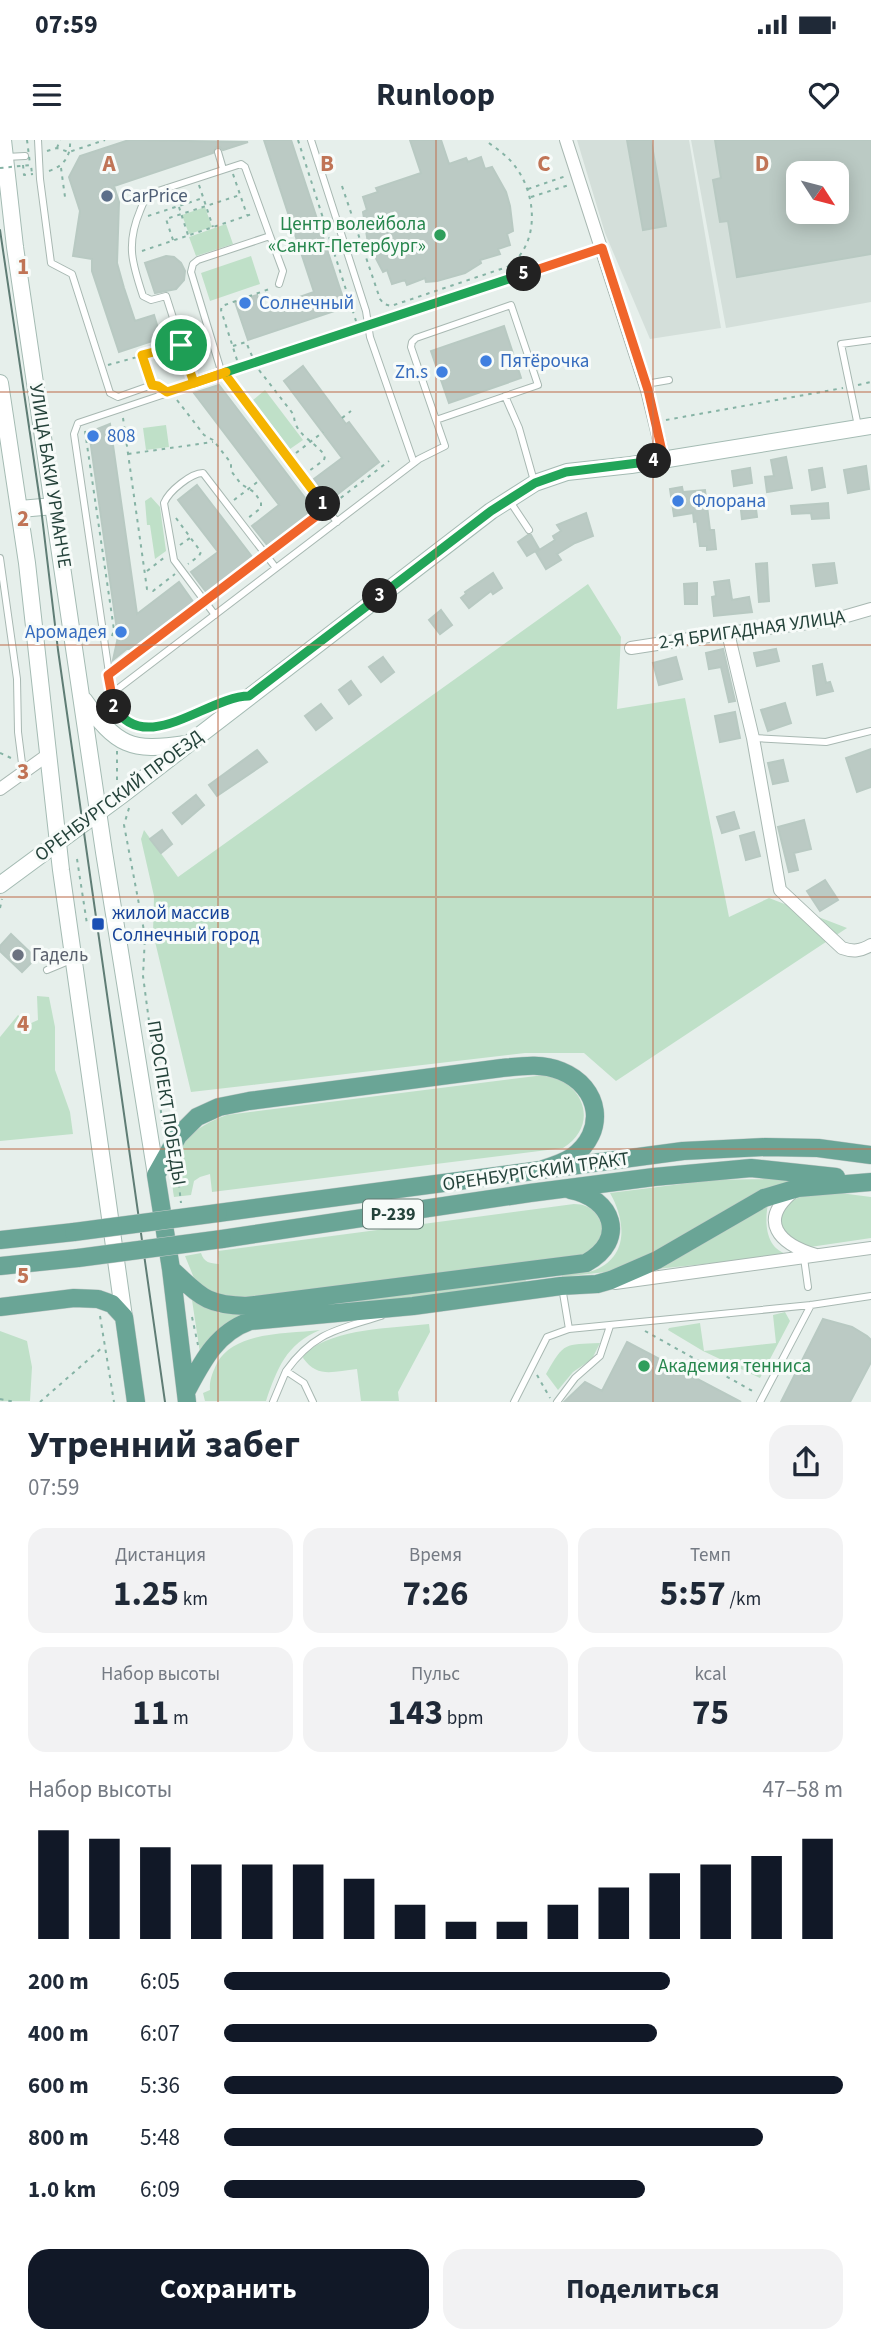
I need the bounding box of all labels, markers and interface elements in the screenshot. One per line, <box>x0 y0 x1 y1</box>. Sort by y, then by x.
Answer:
text: 07:59 <box>35 6 98 43</box>
text: Runloop <box>376 72 495 118</box>
icon: menu <box>28 76 66 114</box>
icon: heart <box>805 76 843 114</box>
text: A <box>101 147 116 180</box>
text: B <box>320 147 334 180</box>
text: C <box>537 147 551 180</box>
text: D <box>755 147 769 180</box>
north arrow <box>786 161 849 224</box>
map controls <box>786 161 849 224</box>
place label: CarPrice <box>121 183 188 210</box>
marker: CarPrice <box>99 188 115 204</box>
place label: Центр волейбола «Санкт-Петербург» <box>268 211 426 260</box>
marker: Центр волейбола «Санкт-Петербург» <box>432 227 448 243</box>
text: 1 <box>17 250 29 283</box>
pin: 5 <box>506 256 542 292</box>
text: 5 <box>518 260 529 287</box>
place label: Солнечный <box>259 290 354 317</box>
marker: Солнечный <box>237 295 253 311</box>
pin <box>151 315 211 375</box>
icon: arrive <box>162 326 200 364</box>
place label: Пятёрочка <box>500 348 589 375</box>
marker: Пятёрочка <box>478 353 494 369</box>
place label: Zn.s <box>395 359 428 386</box>
marker: Zn.s <box>434 364 450 380</box>
street label: УЛИЦА БАКИ УРМАНЧЕ <box>22 382 78 570</box>
place label: 808 <box>107 423 135 450</box>
marker: 808 <box>85 428 101 444</box>
pin: 4 <box>636 444 672 478</box>
text: 4 <box>648 447 659 474</box>
pin: 1 <box>306 486 340 522</box>
place label: Флорана <box>692 488 766 515</box>
text: 1 <box>317 490 328 517</box>
marker: Флорана <box>670 493 686 509</box>
text: 2 <box>17 502 29 535</box>
pin: 3 <box>362 578 398 614</box>
text: 3 <box>374 582 385 609</box>
street label: 2-Я БРИГАДНАЯ УЛИЦА <box>657 603 848 656</box>
place label: Аромадея <box>25 619 107 646</box>
marker: Аромадея <box>113 624 129 640</box>
pin: 2 <box>96 690 132 724</box>
text: 2 <box>108 693 119 720</box>
street label: ОРЕНБУРГСКИЙ ПРОЕЗД <box>29 724 209 868</box>
text: 3 <box>17 755 29 788</box>
place label: жилой массив Солнечный город <box>112 900 259 949</box>
marker: жилой массив Солнечный город <box>90 916 106 932</box>
place label: Гадель <box>32 942 88 969</box>
marker: Гадель <box>10 947 26 963</box>
text: 4 <box>17 1007 29 1040</box>
street label: ПРОСПЕКТ ПОБЕДЫ <box>140 1019 192 1187</box>
street label: ОРЕНБУРГСКИЙ ТРАКТ <box>441 1146 631 1198</box>
road number: Р-239 <box>363 1199 423 1228</box>
text: 5 <box>17 1259 29 1292</box>
place label: Академия тенниса <box>658 1353 811 1380</box>
marker: Академия тенниса <box>636 1358 652 1374</box>
text: Утренний забег <box>28 1418 300 1472</box>
button: share <box>769 1425 843 1499</box>
text: 07:59 <box>28 1471 79 1504</box>
text: Дистанция <box>115 1542 206 1569</box>
text: Время <box>409 1542 462 1569</box>
text: Темп <box>690 1542 731 1569</box>
text: 1.25 <box>113 1569 179 1619</box>
text: 7:26 <box>403 1569 468 1619</box>
text: 5:57 <box>660 1569 726 1619</box>
text: km <box>179 1586 208 1613</box>
text: /km <box>726 1586 761 1613</box>
text: Набор высоты <box>101 1661 220 1688</box>
text: Пульс <box>411 1661 460 1688</box>
text: kcal <box>695 1661 726 1688</box>
text: 11 <box>132 1688 169 1738</box>
text: 143 <box>387 1688 443 1738</box>
text: 75 <box>692 1688 729 1738</box>
text: m <box>169 1705 189 1732</box>
text: bpm <box>443 1705 484 1732</box>
text: Набор высоты <box>28 1773 172 1806</box>
text: 47–58 m <box>763 1773 843 1806</box>
text: 200 m <box>28 1965 89 1998</box>
text: 6:05 <box>140 1965 180 1998</box>
text: 400 m <box>28 2017 89 2050</box>
text: 6:07 <box>140 2017 180 2050</box>
text: 600 m <box>28 2069 89 2102</box>
text: 5:36 <box>140 2069 180 2102</box>
text: 800 m <box>28 2121 89 2154</box>
text: 5:48 <box>140 2121 180 2154</box>
text: 1.0 km <box>28 2173 96 2206</box>
text: 6:09 <box>140 2173 180 2206</box>
button: Сохранить <box>28 2249 429 2329</box>
button: Поделиться <box>443 2249 843 2329</box>

